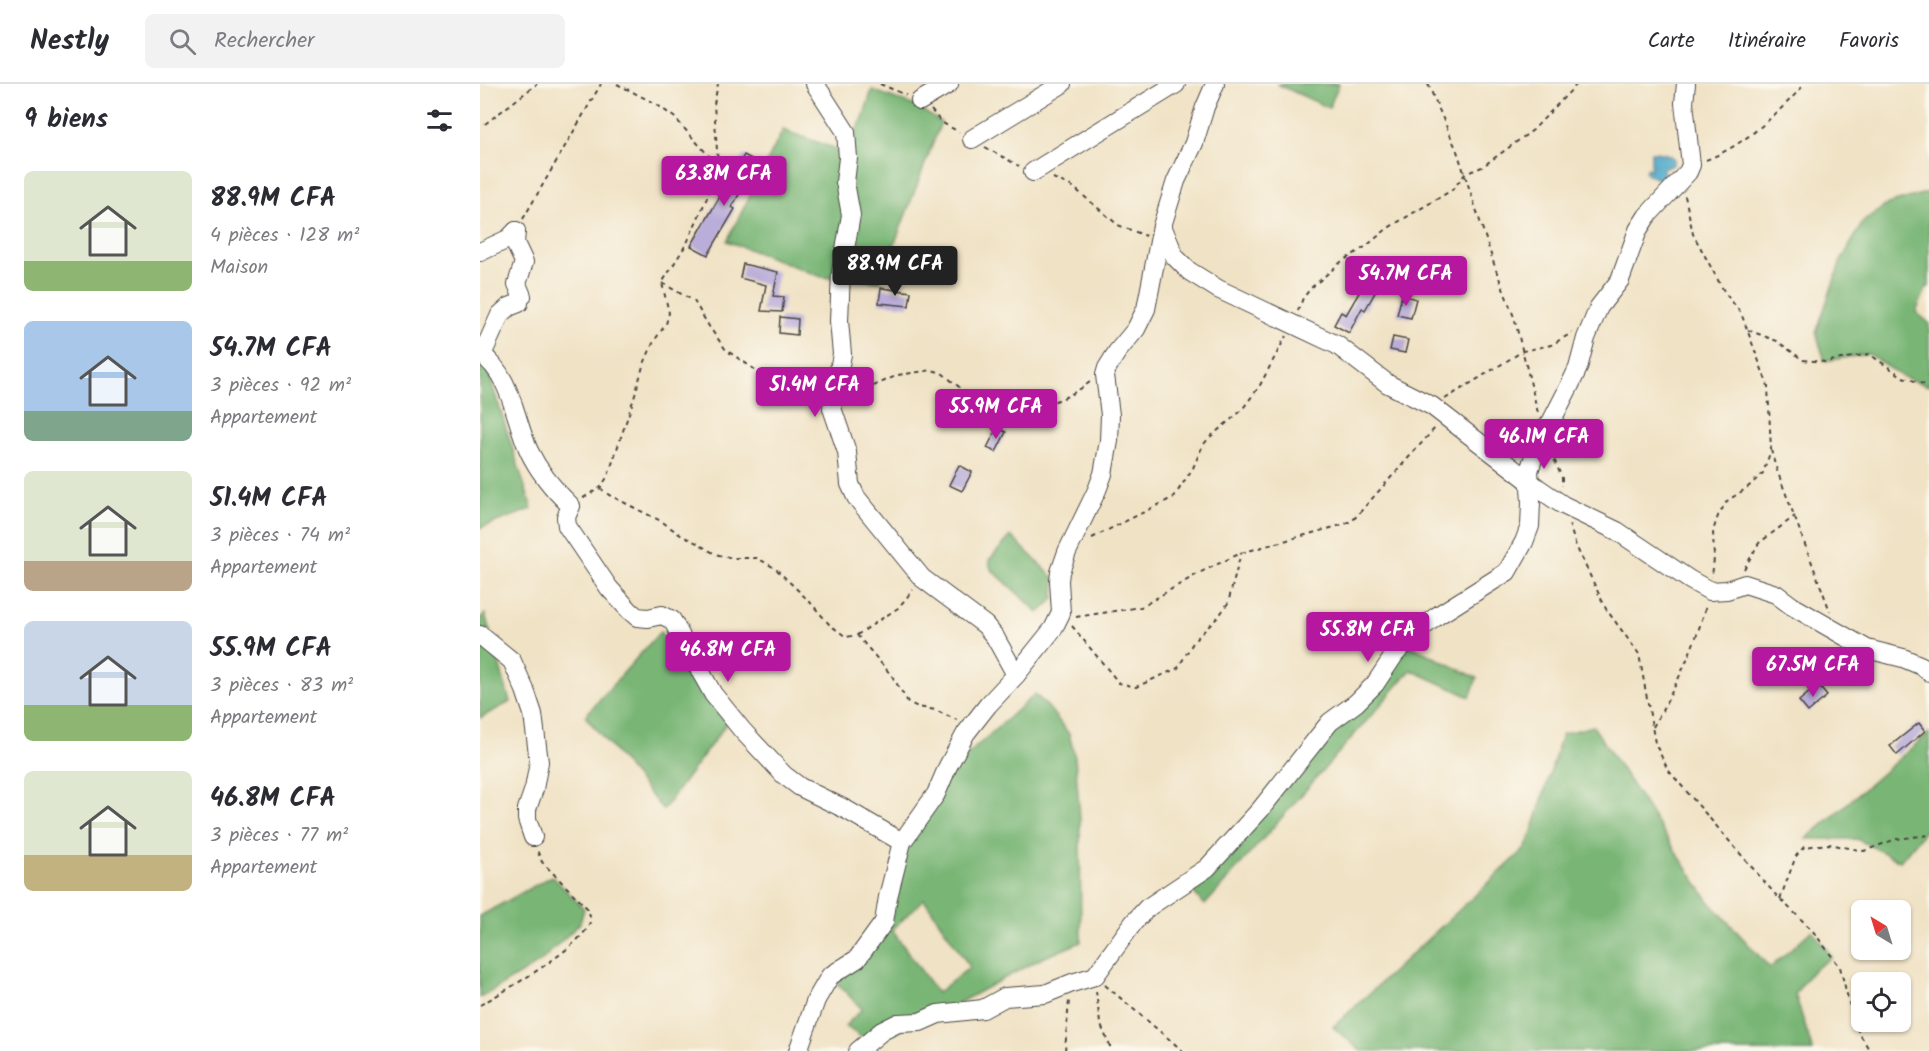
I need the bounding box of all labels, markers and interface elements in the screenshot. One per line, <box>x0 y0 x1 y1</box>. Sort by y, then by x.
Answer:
search box <box>145 14 565 68</box>
text: Nestly <box>30 19 109 64</box>
text: Rechercher <box>214 24 314 59</box>
icon: search <box>166 25 199 58</box>
text: Carte <box>1648 25 1695 58</box>
text: Itinéraire <box>1728 25 1806 58</box>
text: Favoris <box>1839 25 1899 58</box>
text: 9 biens <box>24 99 108 141</box>
icon: filters <box>423 104 456 137</box>
pin: 63.8M CFA <box>655 156 793 207</box>
text: 63.8M CFA <box>676 159 772 191</box>
text: 88.9M CFA <box>210 178 336 220</box>
icon: home <box>72 195 144 267</box>
text: 4 pièces · 128 m² <box>210 220 359 252</box>
pin: 88.9M CFA <box>826 246 964 297</box>
text: 88.9M CFA <box>846 249 944 281</box>
text: Maison <box>210 252 268 284</box>
pin: 54.7M CFA <box>1337 256 1475 307</box>
text: 54.7M CFA <box>1359 259 1453 291</box>
text: 54.7M CFA <box>210 328 332 370</box>
icon: home <box>72 345 144 417</box>
pin: 51.4M CFA <box>746 367 884 418</box>
text: 3 pièces · 92 m² <box>210 370 351 402</box>
text: 51.4M CFA <box>770 370 860 402</box>
pin: 55.9M CFA <box>927 389 1065 440</box>
text: 55.9M CFA <box>949 392 1043 424</box>
text: Appartement <box>210 402 317 434</box>
pin: 46.1M CFA <box>1475 419 1613 470</box>
text: 46.1M CFA <box>1498 422 1590 454</box>
text: 51.4M CFA <box>210 478 328 520</box>
icon: home <box>72 495 144 567</box>
text: 3 pièces · 74 m² <box>210 520 350 552</box>
text: Appartement <box>210 552 317 584</box>
pin: 55.8M CFA <box>1299 612 1437 663</box>
text: 55.8M CFA <box>1320 615 1416 647</box>
text: 55.9M CFA <box>210 628 332 670</box>
pin: 46.8M CFA <box>659 632 797 683</box>
text: 46.8M CFA <box>680 635 776 667</box>
icon: home <box>72 645 144 717</box>
pin: 67.5M CFA <box>1744 647 1882 698</box>
text: 67.5M CFA <box>1766 650 1860 682</box>
text: 3 pièces · 83 m² <box>210 670 353 702</box>
text: Appartement <box>210 702 317 734</box>
text: 46.8M CFA <box>210 778 336 820</box>
icon: home <box>72 795 144 867</box>
text: 3 pièces · 77 m² <box>210 820 348 852</box>
text: Appartement <box>210 852 317 884</box>
north arrow <box>1851 900 1911 960</box>
map controls <box>1851 900 1911 1032</box>
button: locate <box>1851 972 1911 1032</box>

